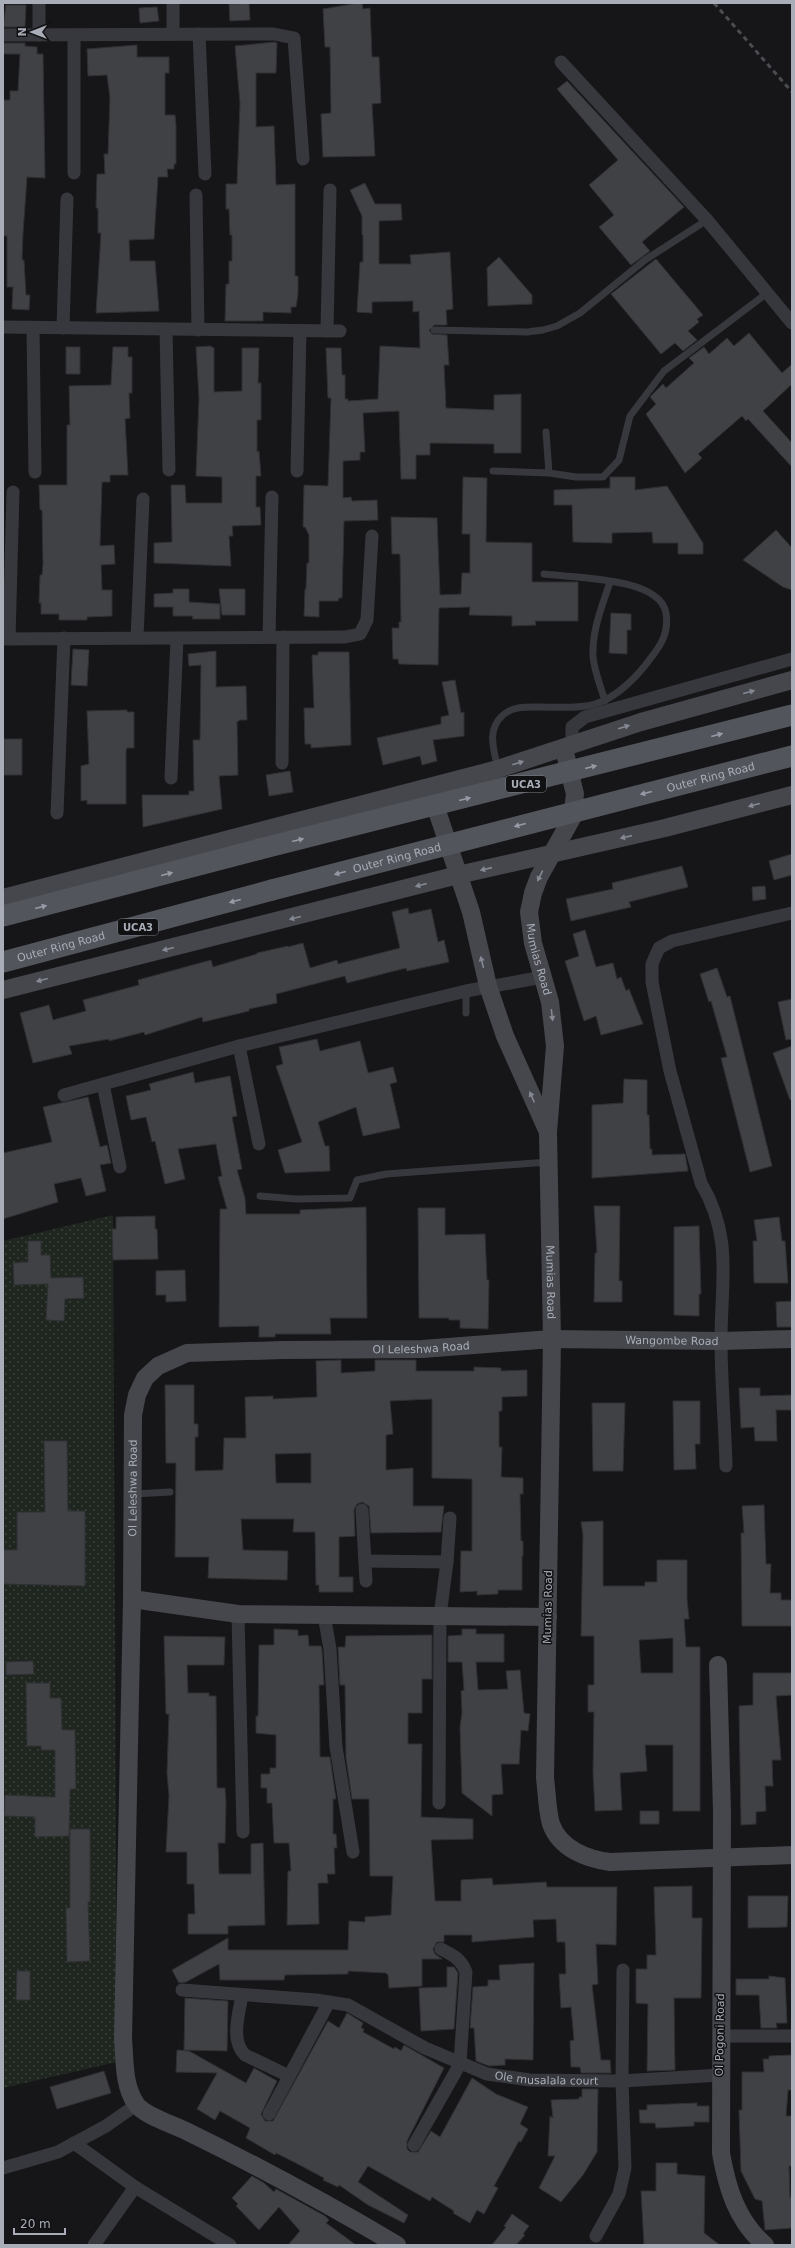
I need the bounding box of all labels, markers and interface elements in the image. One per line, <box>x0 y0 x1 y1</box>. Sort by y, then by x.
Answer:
north arrow <box>12 12 52 52</box>
text: N <box>16 27 29 37</box>
one-way arrow <box>743 689 755 695</box>
one-way arrow <box>618 724 630 730</box>
one-way arrow <box>711 732 723 738</box>
street label: Outer Ring Road <box>665 759 756 795</box>
one-way arrow <box>513 760 525 766</box>
one-way arrow <box>585 764 597 770</box>
road number: UCA3 <box>506 776 546 792</box>
one-way arrow <box>639 790 652 796</box>
one-way arrow <box>459 796 471 802</box>
one-way arrow <box>748 802 760 808</box>
one-way arrow <box>514 823 526 829</box>
one-way arrow <box>620 834 633 840</box>
one-way arrow <box>292 837 304 843</box>
street label: Outer Ring Road <box>351 840 442 875</box>
one-way arrow <box>480 866 492 872</box>
one-way arrow <box>160 870 173 876</box>
one-way arrow <box>334 870 346 876</box>
one-way arrow <box>537 870 543 881</box>
one-way arrow <box>414 882 426 888</box>
one-way arrow <box>228 898 241 904</box>
one-way arrow <box>35 903 47 909</box>
one-way arrow <box>288 915 300 921</box>
road number: UCA3 <box>118 919 158 935</box>
street label: Mumias Road <box>524 923 554 997</box>
street label: Outer Ring Road <box>16 928 106 964</box>
one-way arrow <box>162 946 174 952</box>
one-way arrow <box>479 956 485 968</box>
one-way arrow <box>36 977 48 983</box>
one-way arrow <box>549 1009 555 1021</box>
one-way arrow <box>529 1091 535 1103</box>
street label: Mumias Road <box>544 1245 558 1319</box>
street label: Wangombe Road <box>625 1333 719 1347</box>
street label: Ol Leleshwa Road <box>372 1339 470 1356</box>
street label: Ol Leleshwa Road <box>126 1439 139 1537</box>
street label: Mumias Road <box>541 1570 555 1644</box>
street label: Ol Pogoni Road <box>713 1993 727 2077</box>
street label: Ole musalala court <box>494 2069 599 2087</box>
scale bar <box>14 2210 65 2236</box>
text: 20 m <box>20 2217 51 2231</box>

